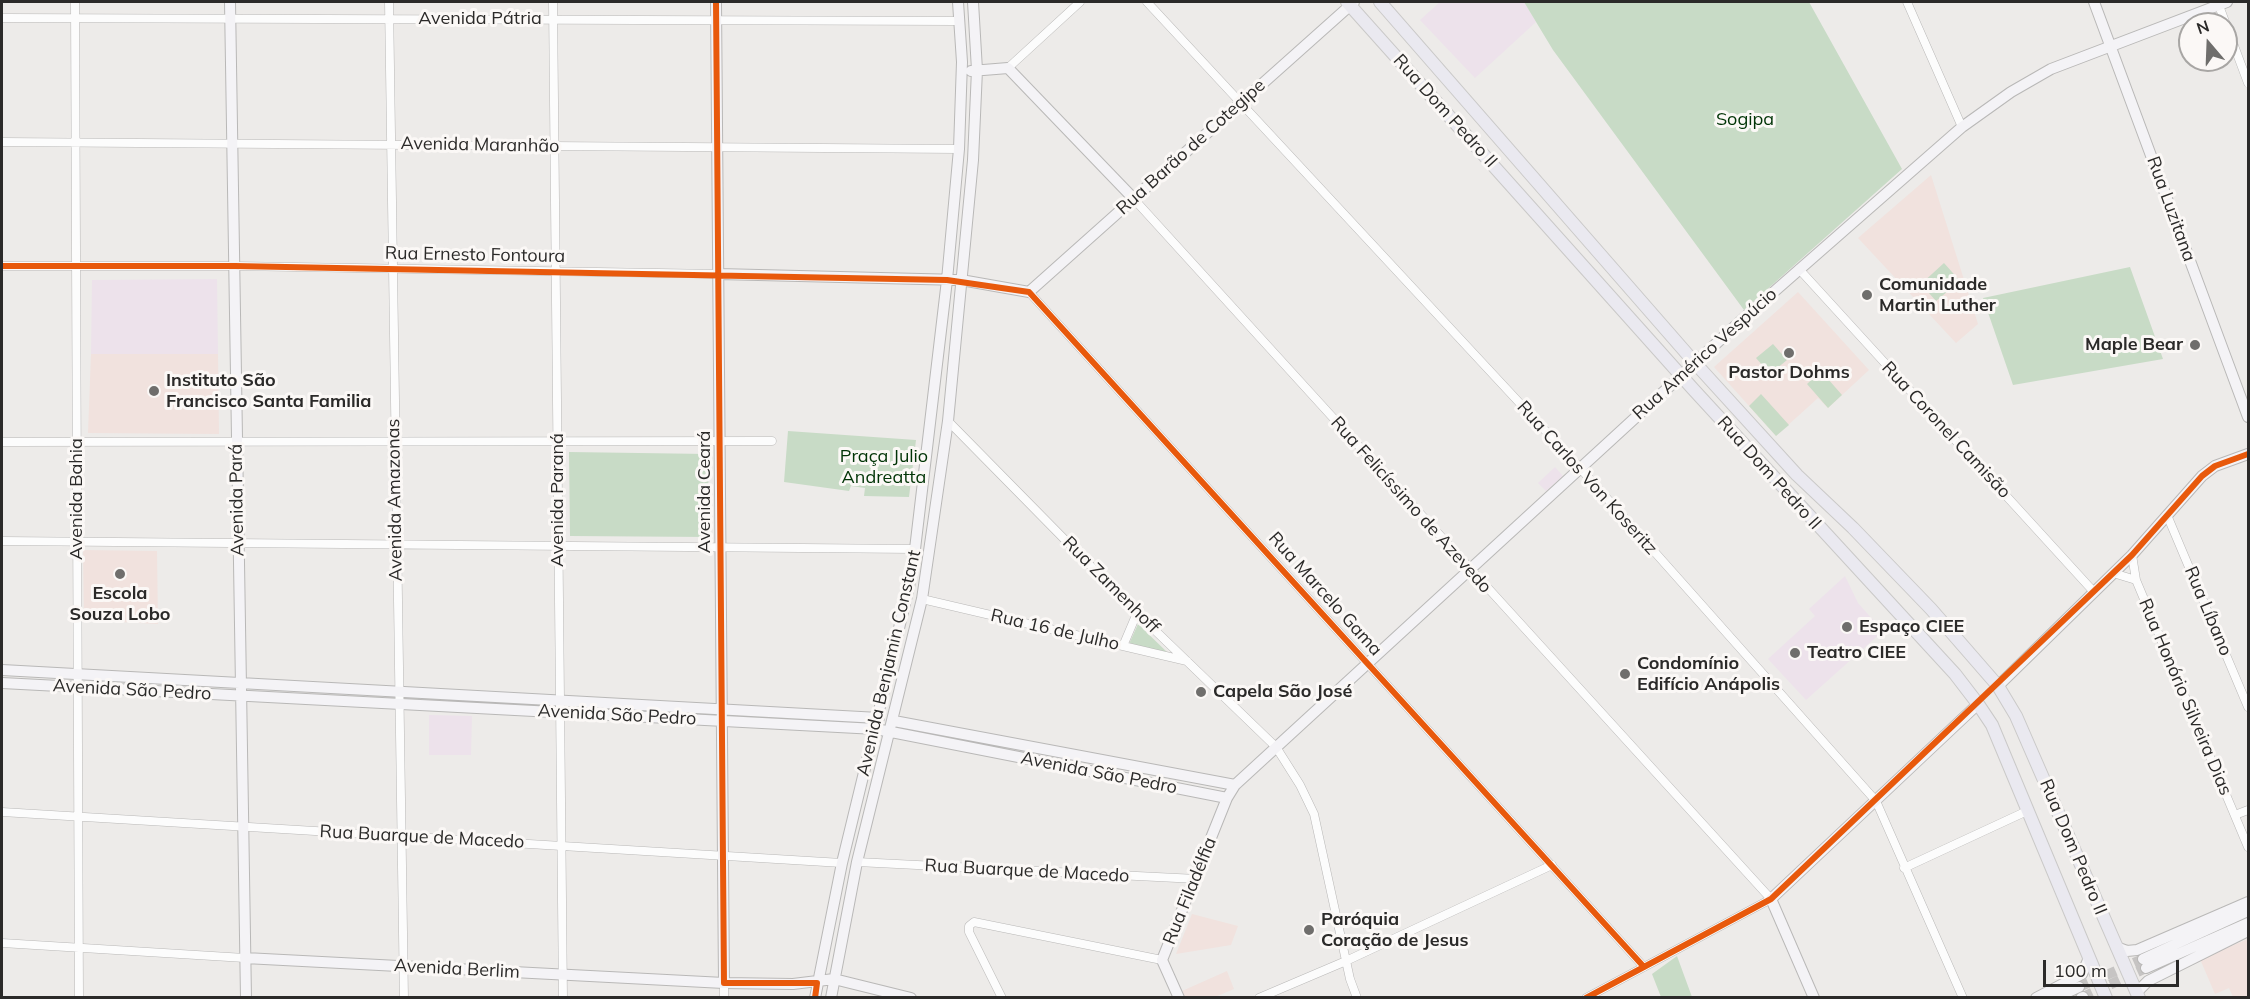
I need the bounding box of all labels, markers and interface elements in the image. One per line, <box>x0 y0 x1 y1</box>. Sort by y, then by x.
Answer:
street label: Avenida Pátria <box>418 8 542 30</box>
north arrow <box>2178 12 2238 72</box>
text: N <box>2194 15 2212 38</box>
street label: Rua Dom Pedro II <box>1388 50 1502 172</box>
street label: Rua Barão de Cotegipe <box>1112 75 1270 219</box>
park label: Sogipa <box>1716 109 1774 131</box>
street label: Avenida Maranhão <box>400 133 560 157</box>
street label: Rua Luzitana <box>2142 153 2200 265</box>
street label: Rua Ernesto Fontoura <box>385 243 565 267</box>
place label: Comunidade Martin Luther <box>1879 274 1996 316</box>
street label: Rua Américo Vespúcio <box>1628 284 1782 424</box>
marker: Comunidade Martin Luther <box>1860 288 1874 302</box>
place label: Maple Bear <box>2085 334 2183 356</box>
marker: Maple Bear <box>2188 338 2202 352</box>
marker: Pastor Dohms <box>1782 346 1796 360</box>
street label: Rua Coronel Camisão <box>1877 357 2015 503</box>
place label: Pastor Dohms <box>1728 362 1850 384</box>
place label: Instituto São Francisco Santa Familia <box>166 370 371 412</box>
marker: Instituto São Francisco Santa Familia <box>147 384 161 398</box>
street label: Rua Carlos Von Koseritz <box>1512 397 1662 559</box>
street label: Rua Felicíssimo de Azevedo <box>1326 412 1496 598</box>
street label: Rua Dom Pedro II <box>1712 412 1826 534</box>
street label: Avenida Amazonas <box>383 418 407 582</box>
street label: Avenida Ceará <box>694 431 716 553</box>
street label: Avenida Paraná <box>547 433 569 567</box>
street label: Avenida Bahia <box>66 438 88 560</box>
street label: Avenida Pará <box>225 444 249 556</box>
park label: Praça Julio Andreatta <box>840 446 928 488</box>
street label: Rua Marcelo Gama <box>1264 528 1386 660</box>
street label: Rua Zamenhoff <box>1058 532 1164 638</box>
street label: Avenida Benjamin Constant <box>852 548 926 778</box>
street label: Rua Líbano <box>2179 563 2237 659</box>
marker: Escola Souza Lobo <box>113 567 127 581</box>
place label: Escola Souza Lobo <box>70 583 170 626</box>
street label: Rua Honório Silveira Dias <box>2134 595 2236 799</box>
street label: Rua 16 de Julho <box>989 605 1121 655</box>
place label: Espaço CIEE <box>1859 616 1964 638</box>
marker: Espaço CIEE <box>1840 620 1854 634</box>
place label: Teatro CIEE <box>1807 642 1906 664</box>
marker: Teatro CIEE <box>1788 646 1802 660</box>
place label: Condomínio Edifício Anápolis <box>1637 653 1780 696</box>
marker: Condomínio Edifício Anápolis <box>1618 667 1632 681</box>
street label: Avenida São Pedro <box>52 675 212 705</box>
place label: Capela São José <box>1213 681 1352 703</box>
marker: Capela São José <box>1194 685 1208 699</box>
street label: Avenida São Pedro <box>537 700 697 730</box>
street label: Avenida São Pedro <box>1019 747 1179 799</box>
street label: Rua Dom Pedro II <box>2035 776 2111 918</box>
street label: Rua Buarque de Macedo <box>319 821 525 853</box>
street label: Rua Filadélfia <box>1159 834 1221 948</box>
street label: Rua Buarque de Macedo <box>924 855 1130 887</box>
place label: Paróquia Coração de Jesus <box>1321 909 1468 952</box>
marker: Paróquia Coração de Jesus <box>1302 923 1316 937</box>
scale bar <box>2046 948 2182 986</box>
street label: Avenida Berlim <box>394 955 520 983</box>
text: 100 m <box>2054 959 2107 982</box>

